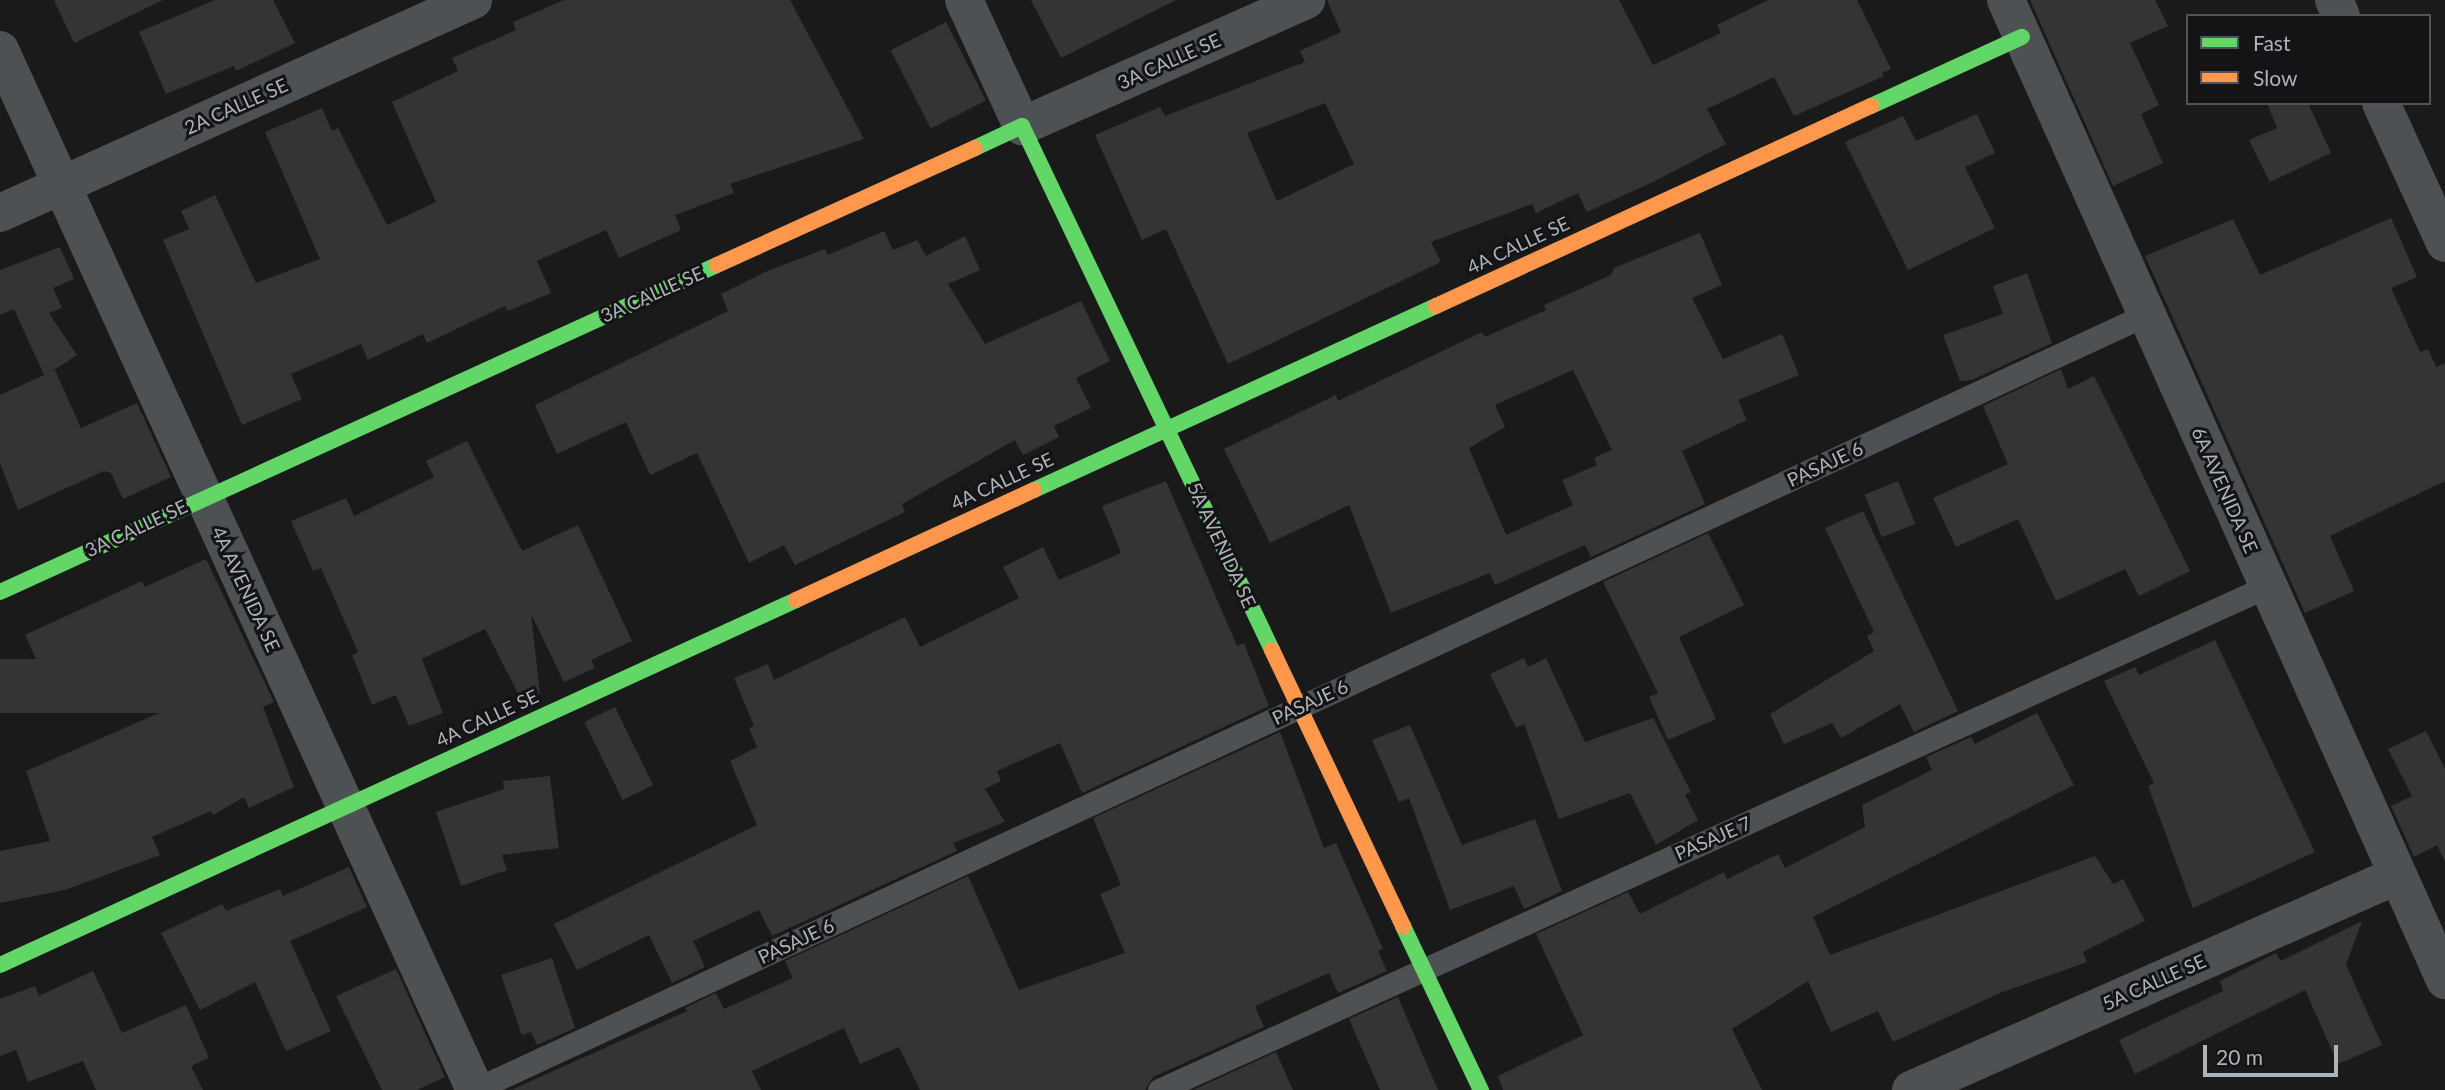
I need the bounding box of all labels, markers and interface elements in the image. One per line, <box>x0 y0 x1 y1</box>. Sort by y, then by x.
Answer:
legend <box>2186 14 2431 105</box>
street label: 3A CALLE SE <box>1114 28 1224 94</box>
text: Fast <box>2253 30 2290 55</box>
text: Slow <box>2253 65 2297 90</box>
street label: 2A CALLE SE <box>181 73 291 139</box>
street label: 4A CALLE SE <box>1463 211 1573 279</box>
street label: 3A CALLE SE <box>597 261 707 327</box>
street label: 6A AVENIDA SE <box>2187 423 2263 557</box>
street label: PASAJE 6 <box>1783 437 1867 491</box>
street label: 4A CALLE SE <box>947 447 1057 515</box>
street label: 5A AVENIDA SE <box>1183 478 1261 612</box>
street label: 3A CALLE SE <box>81 494 191 562</box>
street label: 4A AVENIDA SE <box>207 522 285 656</box>
street label: PASAJE 6 <box>1268 675 1352 729</box>
street label: 4A CALLE SE <box>432 684 542 752</box>
street label: PASAJE 7 <box>1671 811 1755 865</box>
street label: PASAJE 6 <box>754 914 838 968</box>
street label: 5A CALLE SE <box>2099 949 2209 1015</box>
scale bar <box>2207 1030 2342 1074</box>
text: 20 m <box>2216 1044 2263 1069</box>

